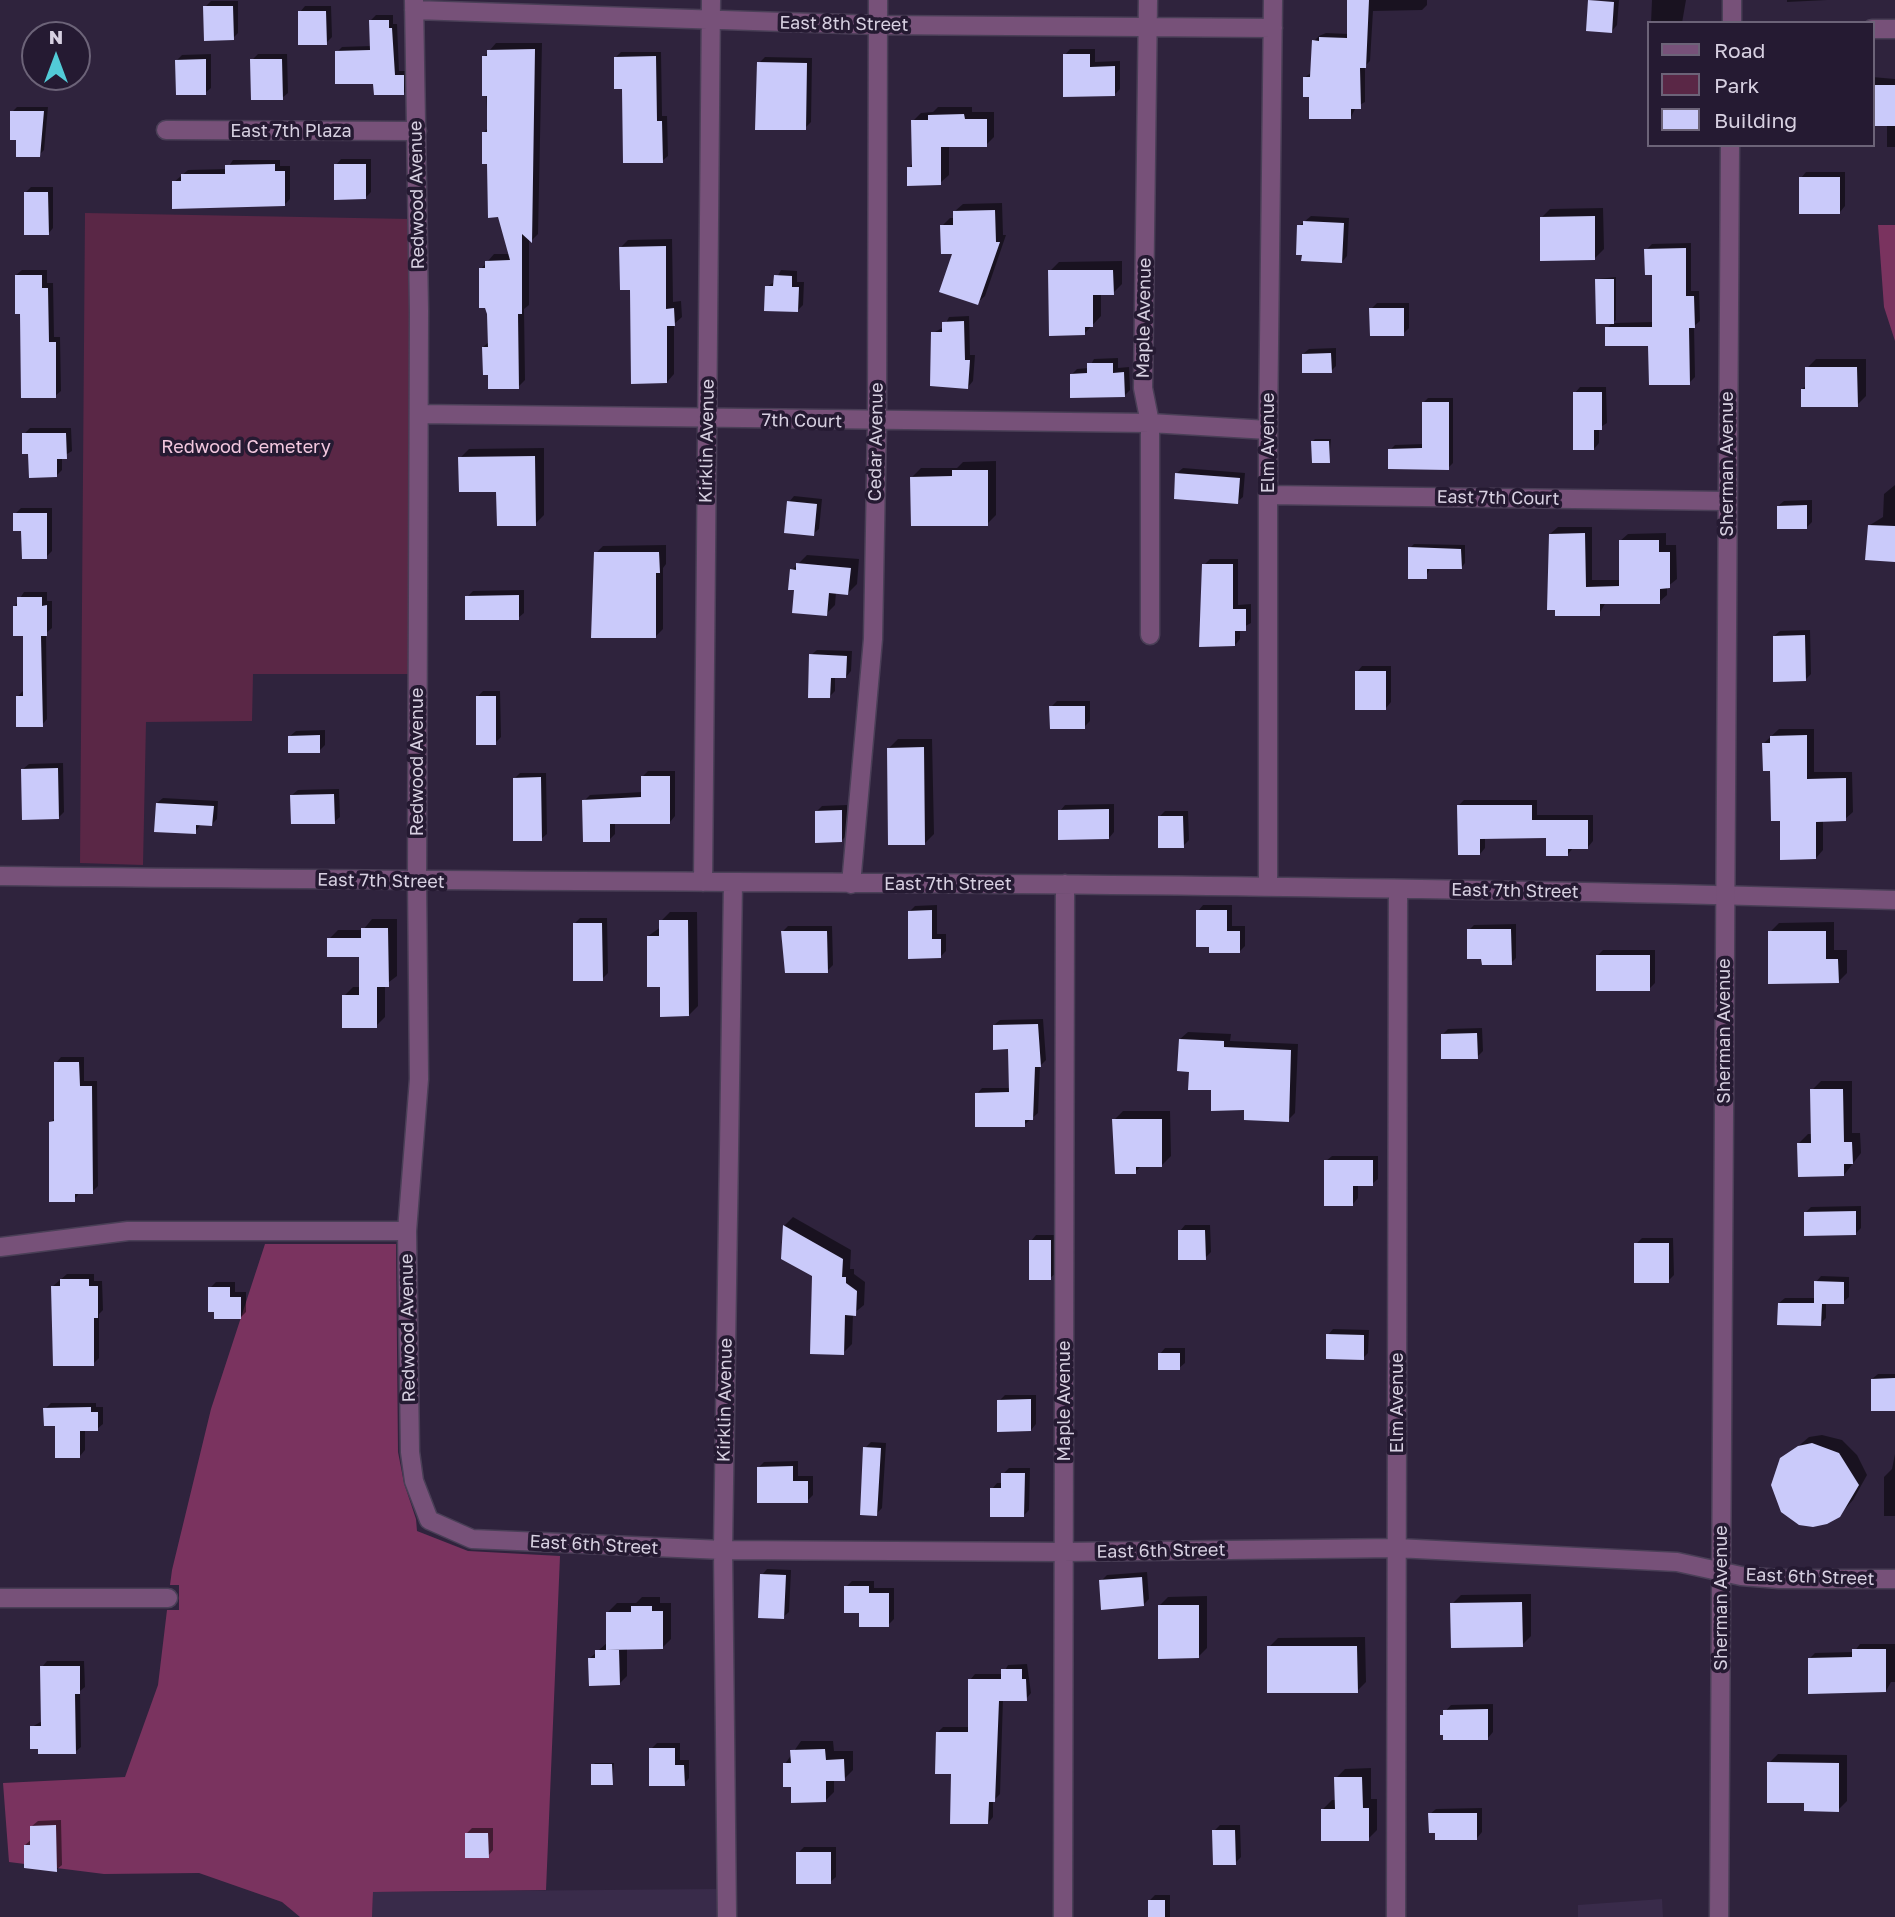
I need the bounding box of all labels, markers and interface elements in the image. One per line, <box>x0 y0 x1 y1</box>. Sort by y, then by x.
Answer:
street label: East 8th Street <box>779 12 909 36</box>
north arrow <box>21 21 91 91</box>
legend <box>1646 21 1874 147</box>
text: N <box>49 25 63 48</box>
text: Road <box>1714 37 1765 63</box>
text: Park <box>1714 72 1759 98</box>
text: Building <box>1714 107 1797 133</box>
street label: East 7th Plaza <box>230 120 352 142</box>
street label: Redwood Avenue <box>405 120 429 270</box>
street label: Maple Avenue <box>1132 257 1156 379</box>
street label: Kirklin Avenue <box>695 379 719 503</box>
street label: Cedar Avenue <box>864 382 888 502</box>
street label: Sherman Avenue <box>1716 391 1738 537</box>
street label: Elm Avenue <box>1257 393 1279 493</box>
street label: 7th Court <box>761 409 843 433</box>
park label: Redwood Cemetery <box>161 436 331 458</box>
street label: East 7th Court <box>1436 486 1560 510</box>
street label: Redwood Avenue <box>406 688 428 836</box>
street label: East 7th Street <box>317 869 445 893</box>
street label: East 7th Street <box>884 873 1012 895</box>
street label: East 7th Street <box>1451 879 1579 903</box>
street label: Sherman Avenue <box>1713 958 1735 1104</box>
street label: Redwood Avenue <box>396 1253 420 1403</box>
street label: Kirklin Avenue <box>713 1338 737 1462</box>
street label: Maple Avenue <box>1053 1341 1075 1461</box>
street label: Elm Avenue <box>1386 1353 1408 1453</box>
street label: Sherman Avenue <box>1710 1525 1732 1671</box>
street label: East 6th Street <box>529 1531 659 1559</box>
street label: East 6th Street <box>1096 1539 1226 1563</box>
street label: East 6th Street <box>1745 1564 1875 1590</box>

